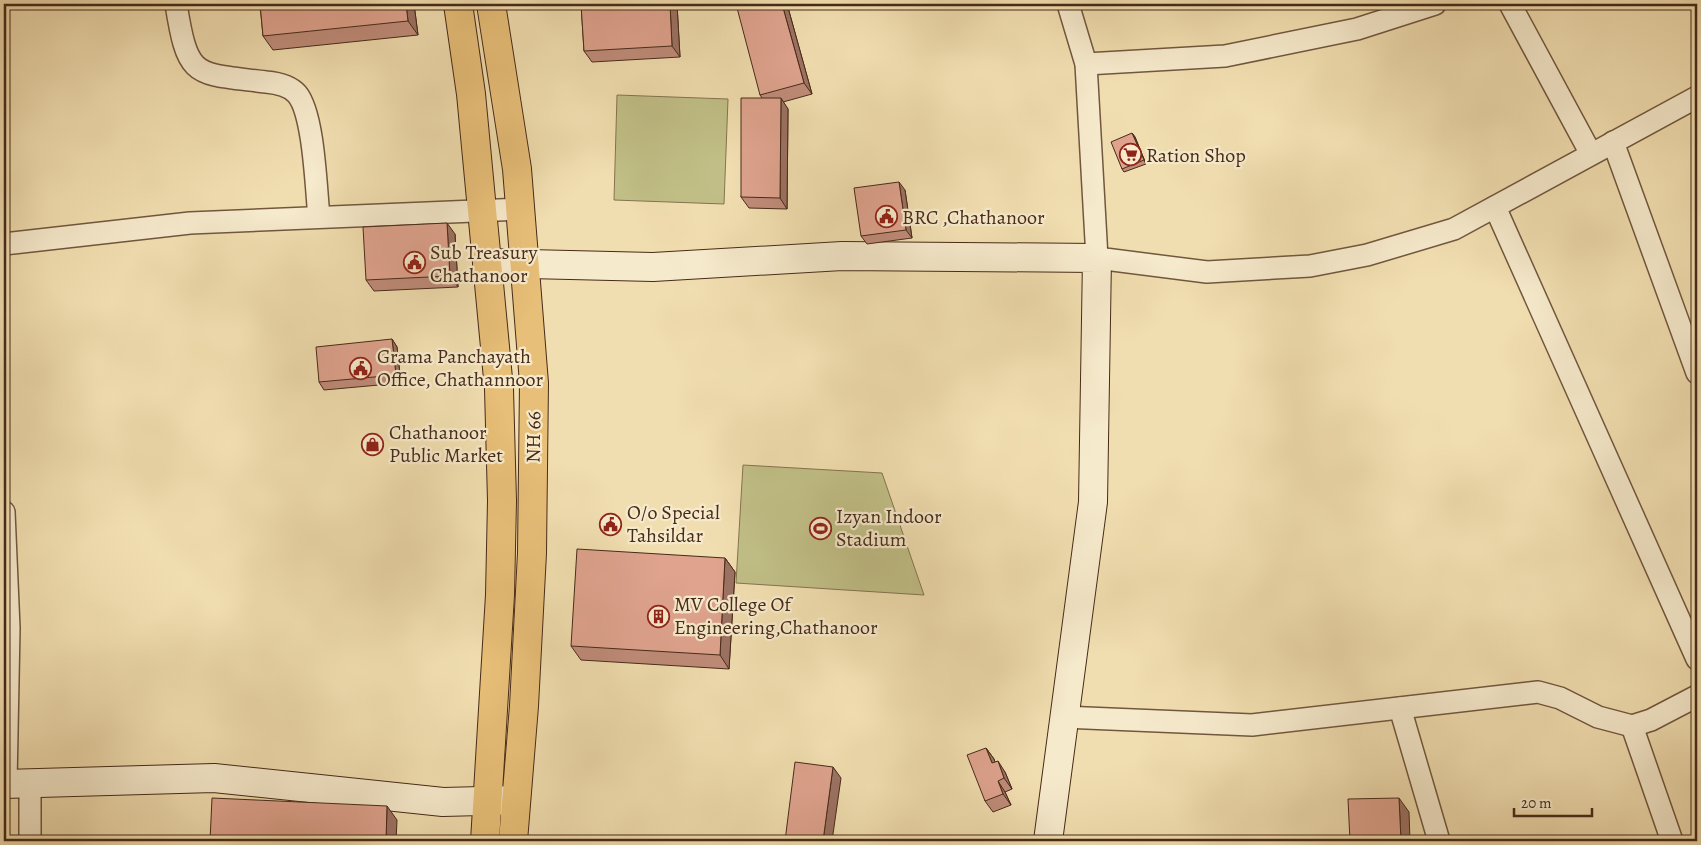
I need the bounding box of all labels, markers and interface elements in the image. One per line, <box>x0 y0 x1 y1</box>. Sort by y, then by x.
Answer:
place label: Ration Shop <box>1146 142 1246 169</box>
supermarket icon: Ration Shop <box>1118 143 1142 167</box>
place label: BRC ,Chathanoor <box>902 204 1045 231</box>
public building icon: BRC ,Chathanoor <box>874 205 898 229</box>
place label: Sub Treasury Chathanoor <box>430 239 538 289</box>
public building icon: Sub Treasury Chathanoor <box>402 251 426 275</box>
place label: Grama Panchayath Office, Chathannoor <box>377 343 544 393</box>
public building icon: Grama Panchayath Office, Chathannoor <box>349 356 373 380</box>
street label: NH 66 <box>520 411 547 463</box>
place label: Chathanoor Public Market <box>389 419 503 469</box>
shop icon: Chathanoor Public Market <box>361 432 385 456</box>
place label: O/o Special Tahsildar <box>627 499 720 549</box>
place label: Izyan Indoor Stadium <box>836 503 942 553</box>
public building icon: O/o Special Tahsildar <box>599 512 623 536</box>
sports icon: Izyan Indoor Stadium <box>808 516 832 540</box>
place label: MV College Of Engineering,Chathanoor <box>674 591 878 641</box>
building icon: MV College Of Engineering,Chathanoor <box>646 604 670 628</box>
scale bar <box>1514 785 1591 817</box>
text: 20 m <box>1521 793 1552 813</box>

